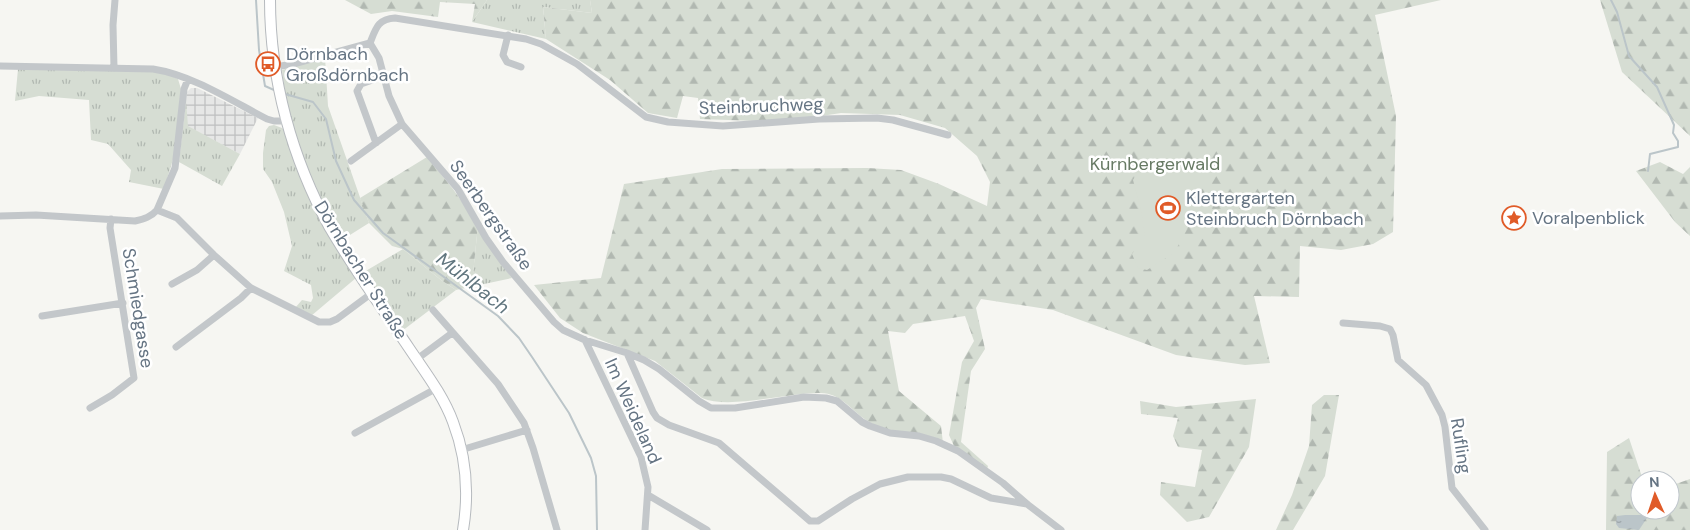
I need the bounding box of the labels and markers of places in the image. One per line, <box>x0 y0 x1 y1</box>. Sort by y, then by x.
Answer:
place label: Dörnbach Großdörnbach <box>286 42 409 87</box>
bus stop icon: Dörnbach Großdörnbach <box>255 51 281 77</box>
place label: Klettergarten Steinbruch Dörnbach <box>1186 186 1364 231</box>
sports icon: Klettergarten Steinbruch Dörnbach <box>1155 195 1181 221</box>
place icon: Voralpenblick <box>1501 205 1527 231</box>
place label: Voralpenblick <box>1532 206 1645 230</box>

